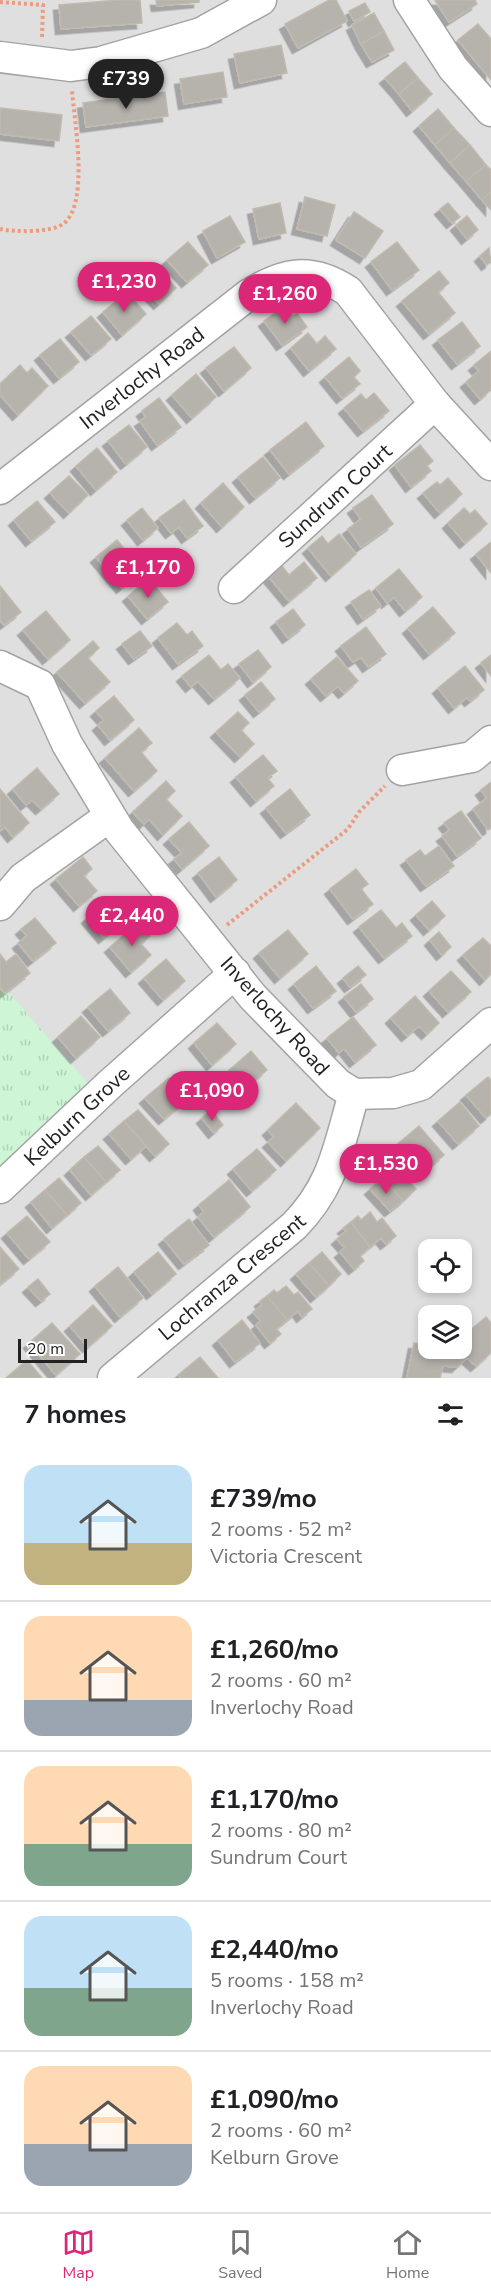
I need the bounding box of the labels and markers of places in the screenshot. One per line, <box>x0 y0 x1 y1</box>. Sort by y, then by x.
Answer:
pin: £739 <box>90 59 162 110</box>
pin: £1,230 <box>75 262 173 313</box>
pin: £1,260 <box>236 274 334 325</box>
pin: £1,170 <box>99 548 197 599</box>
pin: £2,440 <box>83 896 181 947</box>
pin: £1,090 <box>163 1071 261 1122</box>
pin: £1,530 <box>337 1144 435 1195</box>

